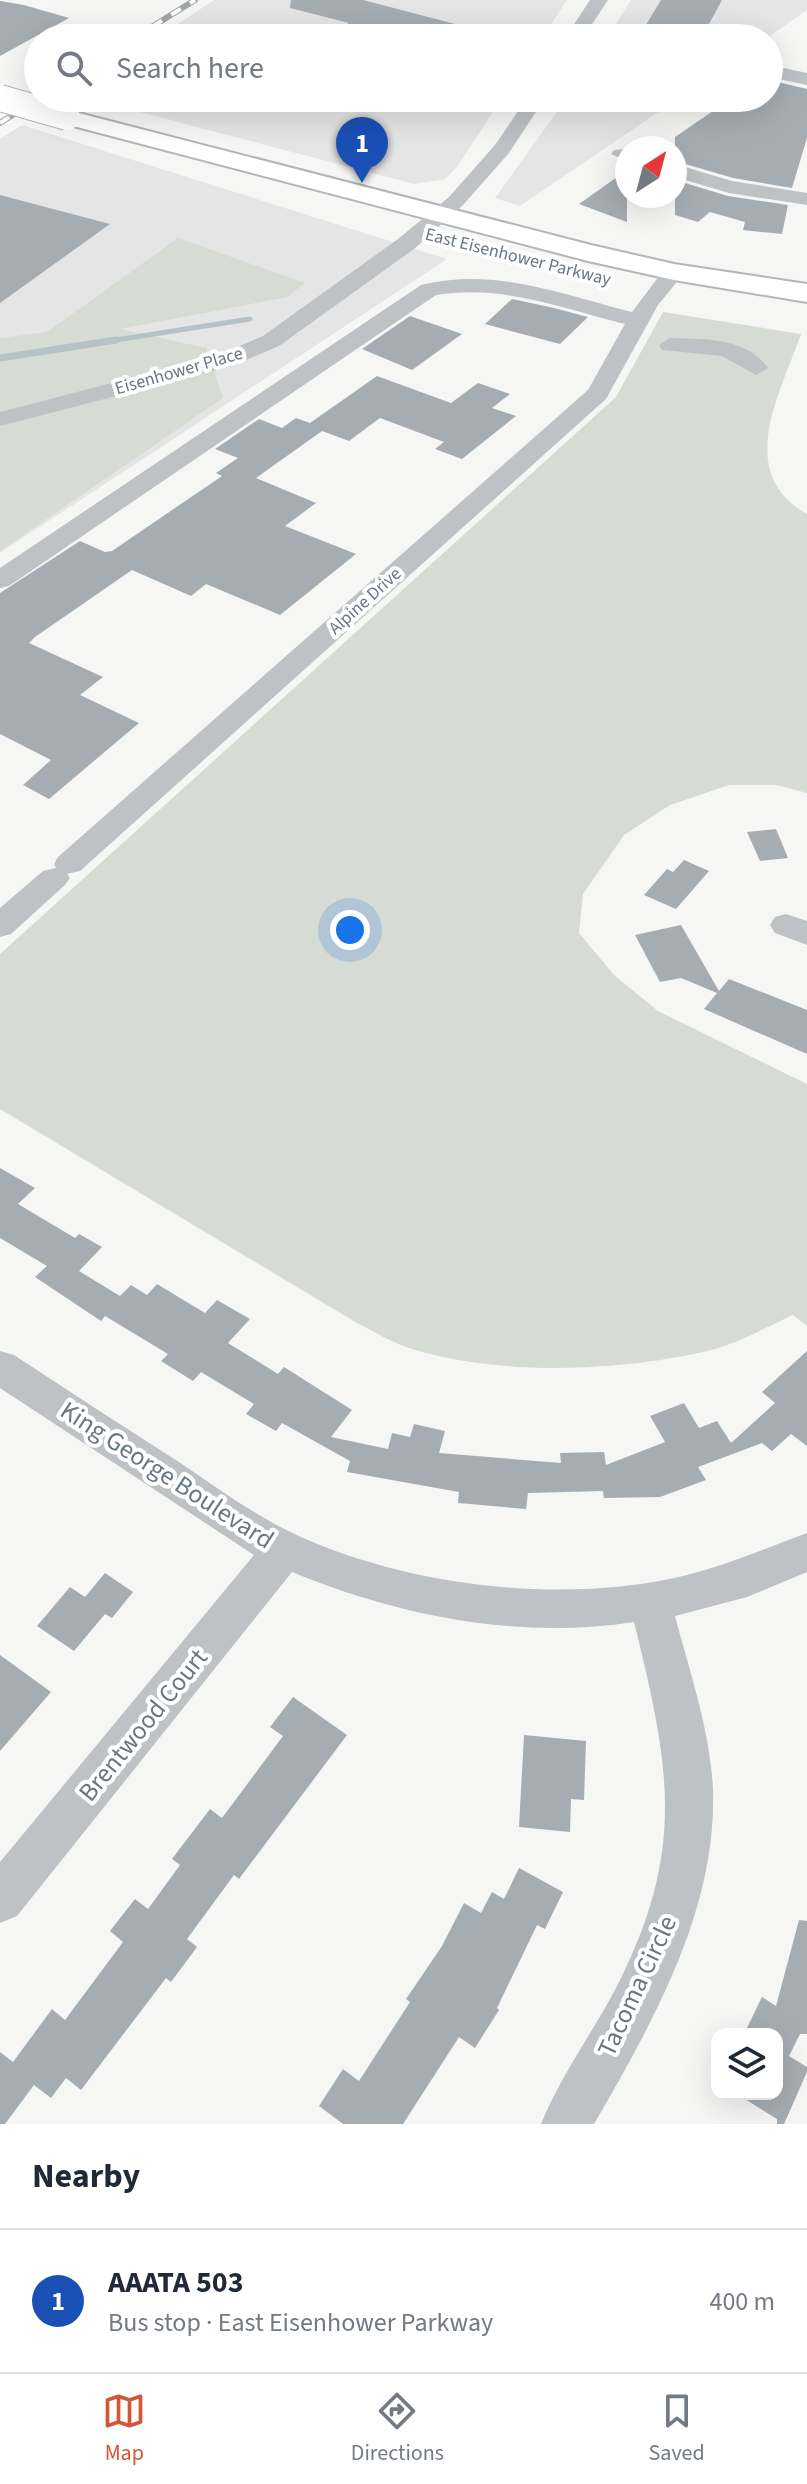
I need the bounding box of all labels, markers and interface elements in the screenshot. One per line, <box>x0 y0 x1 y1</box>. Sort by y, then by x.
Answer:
search box <box>24 24 783 112</box>
icon: search <box>52 46 96 90</box>
text: Search here <box>116 47 264 90</box>
pin: 1 <box>336 117 388 183</box>
north arrow <box>615 136 687 208</box>
street label: East Eisenhower Parkway <box>422 222 614 292</box>
street label: Eisenhower Place <box>112 341 246 401</box>
street label: Alpine Drive <box>323 561 407 640</box>
your location <box>330 910 370 950</box>
street label: King George Boulevard <box>53 1392 281 1558</box>
street label: Brentwood Court <box>70 1640 216 1809</box>
street label: Tacoma Circle <box>588 1909 686 2063</box>
map controls <box>711 2028 783 2100</box>
button: layers <box>711 2028 783 2100</box>
text: Nearby <box>32 2152 140 2201</box>
text: AAATA 503 <box>108 2261 243 2304</box>
text: 1 <box>51 2283 65 2320</box>
text: 400 m <box>709 2283 775 2320</box>
text: Bus stop · East Eisenhower Parkway <box>108 2304 493 2341</box>
tab: Map <box>102 2389 146 2469</box>
tab: Directions <box>351 2389 444 2469</box>
tab: Saved <box>649 2389 705 2469</box>

